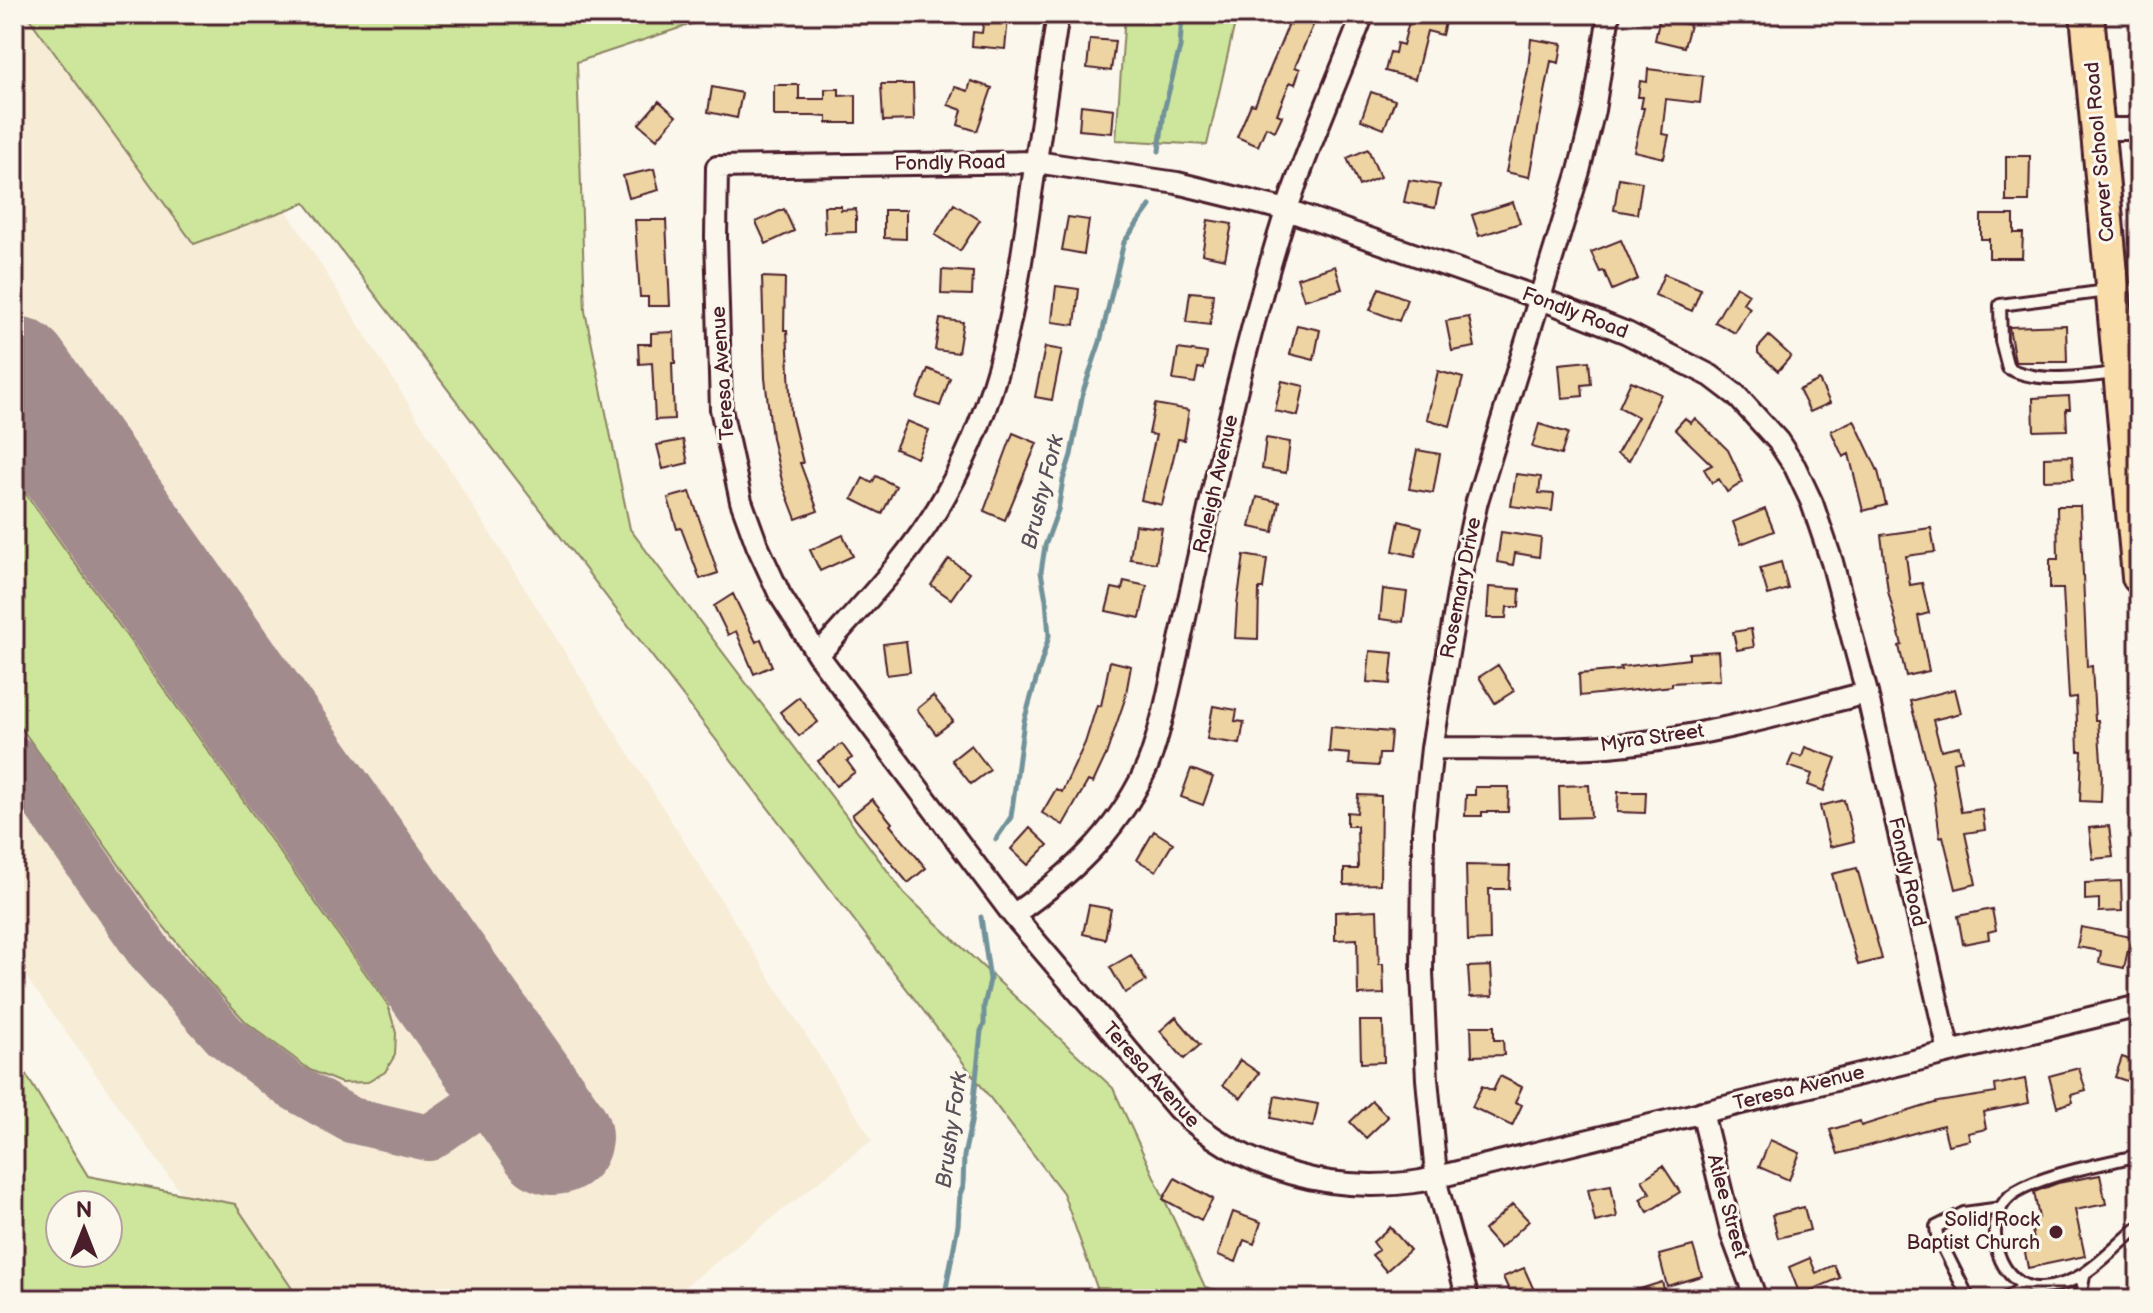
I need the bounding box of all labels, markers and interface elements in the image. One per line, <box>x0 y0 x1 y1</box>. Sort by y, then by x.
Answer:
street label: Carver School Road <box>2080 61 2120 243</box>
street label: Fondly Road <box>894 150 1006 176</box>
street label: Fondly Road <box>1519 282 1631 344</box>
street label: Teresa Avenue <box>706 305 740 441</box>
street label: Raleigh Avenue <box>1188 412 1244 556</box>
water label: Brushy Fork <box>1016 431 1071 552</box>
street label: Rosemary Drive <box>1436 515 1487 661</box>
street label: Myra Street <box>1599 719 1705 757</box>
street label: Fondly Road <box>1883 815 1931 929</box>
street label: Teresa Avenue <box>1097 1017 1205 1133</box>
street label: Teresa Avenue <box>1731 1060 1867 1116</box>
water label: Brushy Fork <box>931 1069 974 1190</box>
street label: Atlee Street <box>1702 1152 1752 1260</box>
north arrow <box>44 1189 124 1269</box>
text: N <box>76 1197 92 1224</box>
place label: Solid Rock Baptist Church <box>1907 1208 2040 1255</box>
marker: Solid Rock Baptist Church <box>2047 1223 2065 1241</box>

